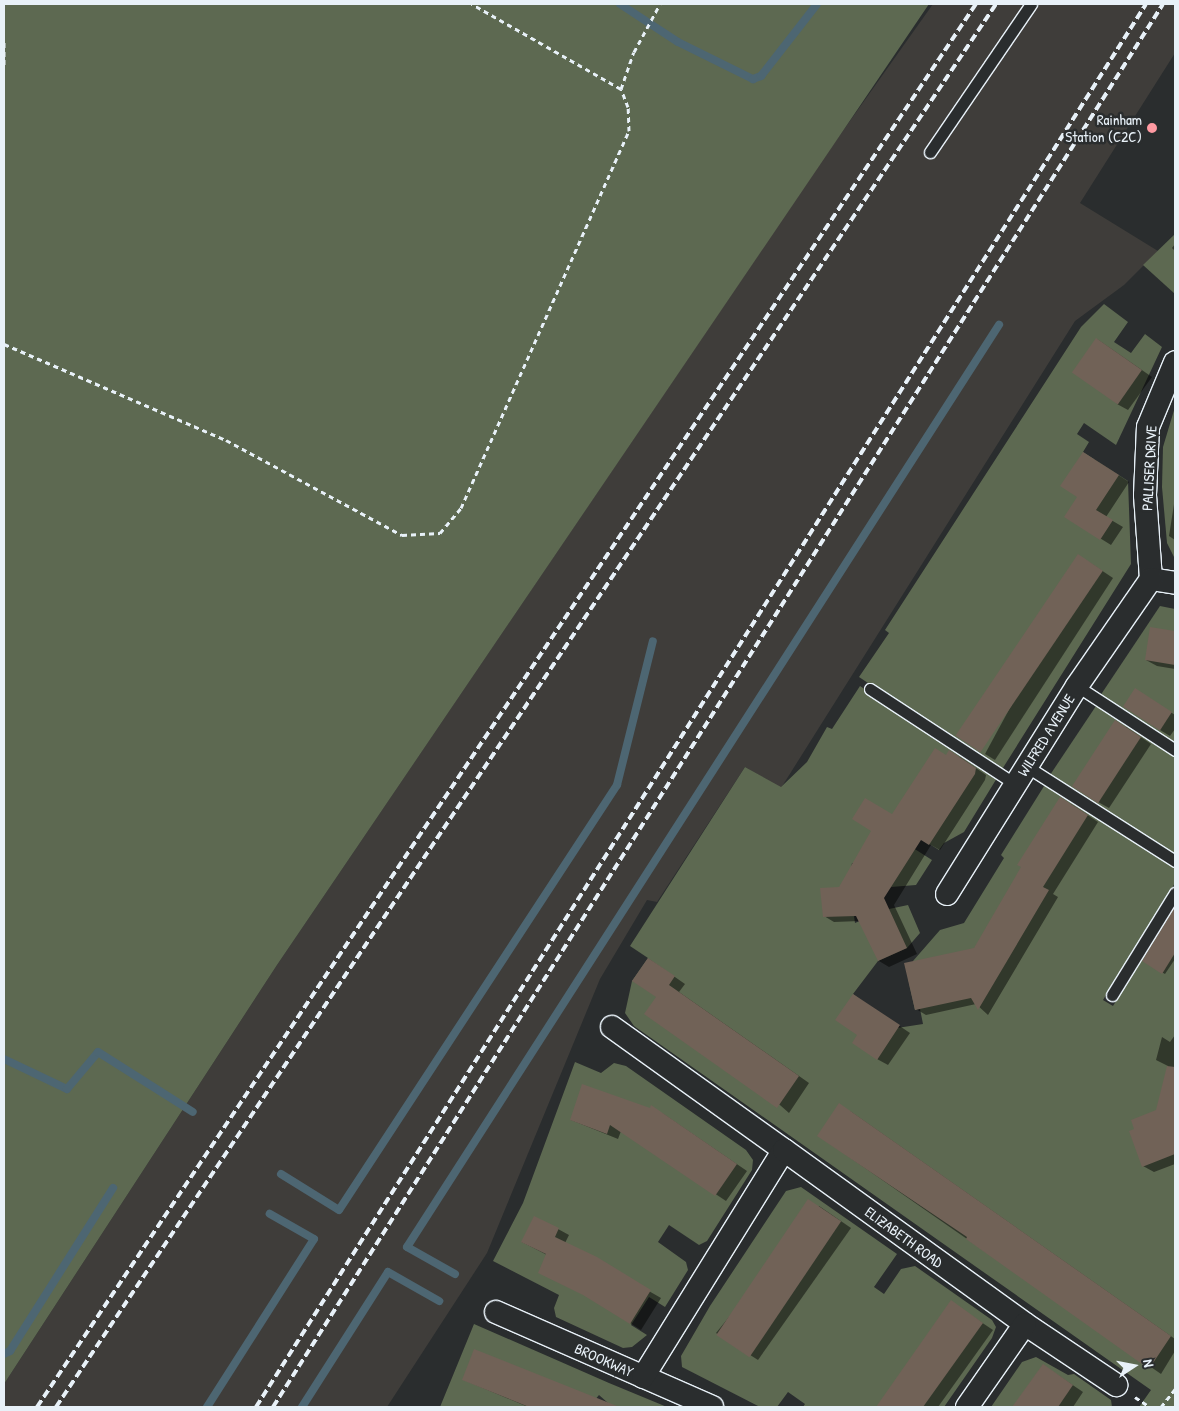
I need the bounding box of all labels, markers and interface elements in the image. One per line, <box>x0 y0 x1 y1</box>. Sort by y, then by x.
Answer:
place label: Rainham Station (C2C) <box>1065 110 1142 145</box>
marker: Rainham Station (C2C) <box>1146 122 1158 134</box>
street label: PALLISER DRIVE <box>1138 425 1160 511</box>
street label: WILFRED AVENUE <box>1014 691 1078 779</box>
street label: ELIZABETH ROAD <box>862 1203 946 1271</box>
street label: BROOKWAY <box>572 1339 636 1381</box>
north arrow <box>1109 1341 1159 1391</box>
text: N <box>1139 1358 1159 1369</box>

